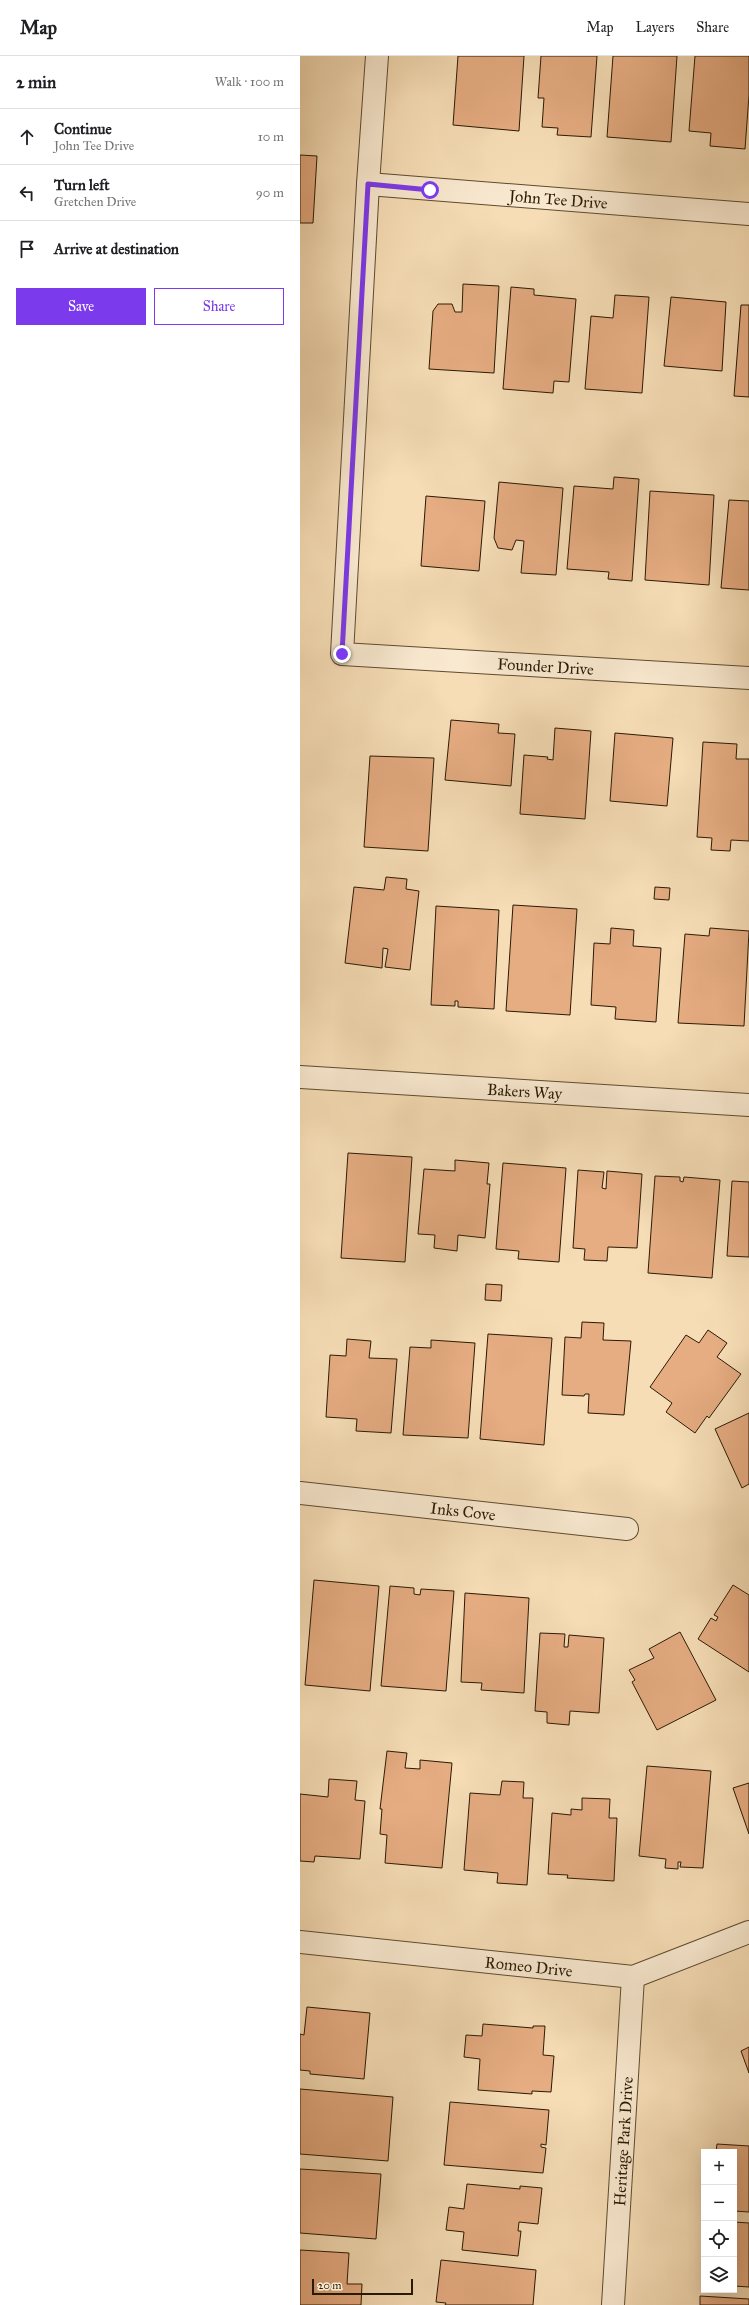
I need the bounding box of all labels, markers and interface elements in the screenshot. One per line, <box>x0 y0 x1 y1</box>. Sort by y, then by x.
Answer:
text: Map <box>20 16 57 39</box>
text: Map <box>586 19 614 36</box>
text: Layers <box>636 19 674 36</box>
text: Share <box>696 19 729 36</box>
text: 2 min <box>16 72 56 93</box>
text: Walk · 100 m <box>215 74 284 90</box>
text: Continue <box>54 120 112 138</box>
icon: ahead <box>16 126 38 148</box>
text: 10 m <box>258 129 284 145</box>
text: John Tee Drive <box>54 138 134 154</box>
text: Turn left <box>54 176 110 194</box>
route start <box>421 181 439 199</box>
icon: left <box>16 182 38 204</box>
text: 90 m <box>256 185 284 201</box>
street label: John Tee Drive <box>506 186 609 213</box>
text: Gretchen Drive <box>54 194 136 210</box>
icon: arrive <box>16 238 38 260</box>
text: Arrive at destination <box>54 240 179 258</box>
button: Save <box>16 288 146 325</box>
button: Share <box>154 288 284 325</box>
route end <box>333 645 351 663</box>
street label: Founder Drive <box>497 654 595 679</box>
street label: Bakers Way <box>486 1080 563 1103</box>
street label: Inks Cove <box>429 1498 497 1524</box>
street label: Romeo Drive <box>484 1952 574 1981</box>
street label: Heritage Park Drive <box>610 2075 637 2207</box>
map controls <box>701 2149 737 2293</box>
button: + <box>701 2149 737 2185</box>
button: − <box>701 2185 737 2221</box>
button: locate <box>701 2221 737 2257</box>
button: layers <box>701 2257 737 2293</box>
scale bar <box>312 2277 413 2296</box>
text: 20 m <box>318 2279 341 2292</box>

